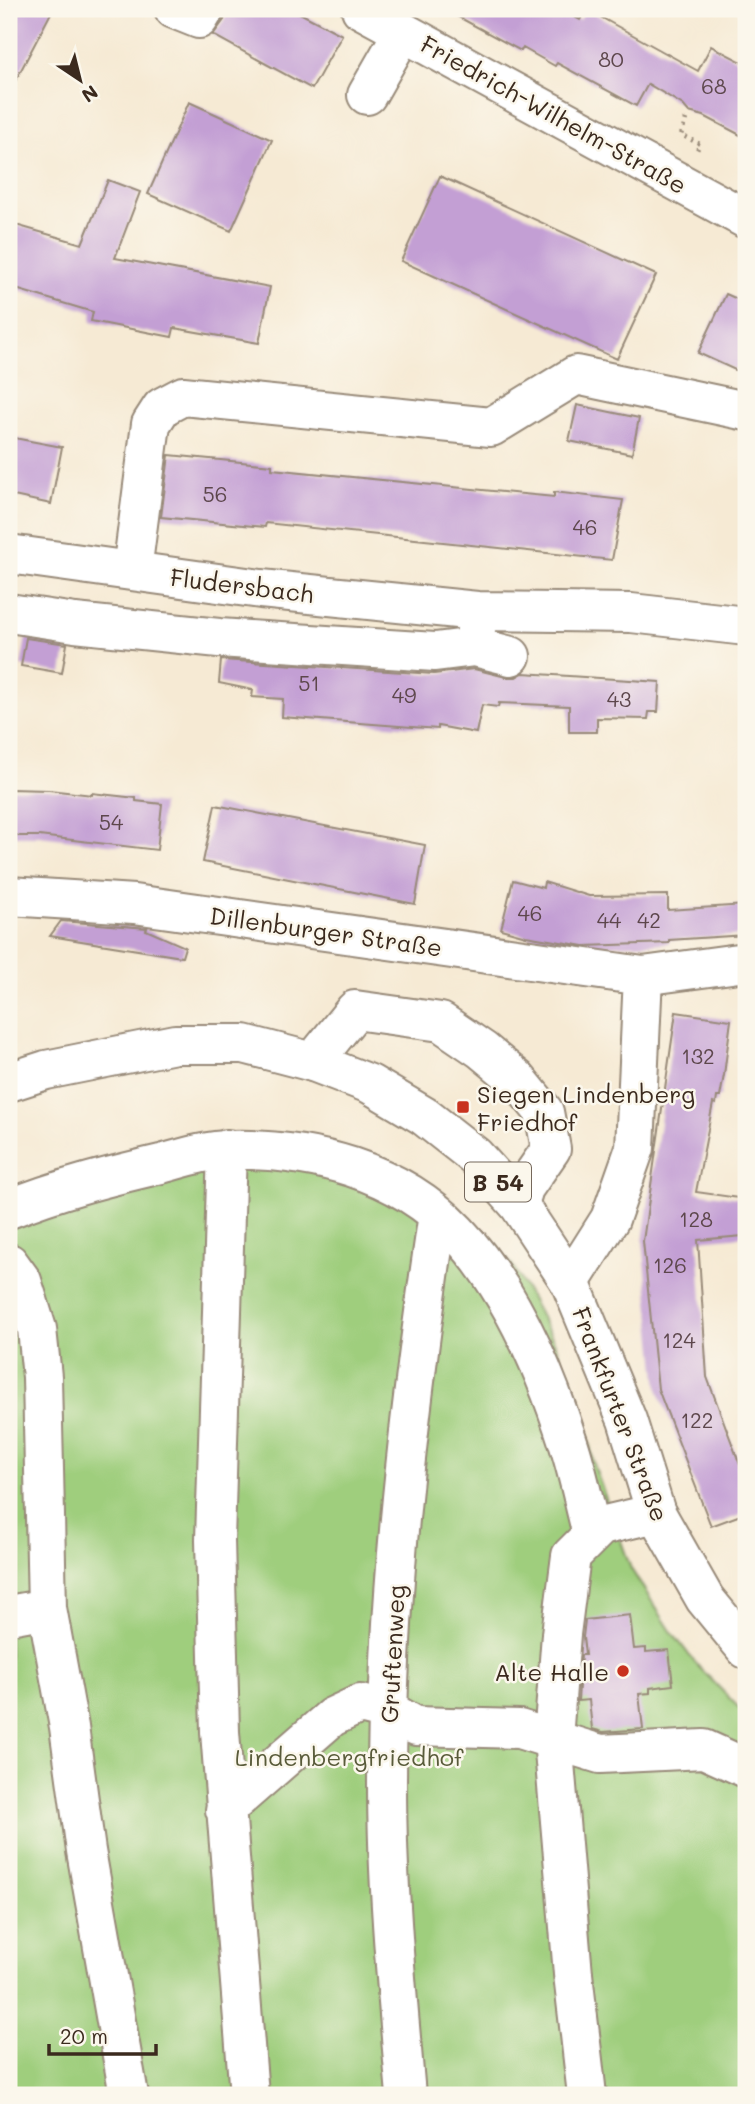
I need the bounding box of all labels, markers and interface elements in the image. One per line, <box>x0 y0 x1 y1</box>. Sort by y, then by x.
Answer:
street label: Friedrich-Wilhelm-Straße <box>416 28 692 200</box>
house number: 80 <box>598 45 624 72</box>
north arrow <box>46 46 116 116</box>
house number: 68 <box>701 72 727 99</box>
text: N <box>77 80 103 109</box>
house number: 56 <box>203 480 227 507</box>
house number: 46 <box>572 513 598 540</box>
street label: Fludersbach <box>169 561 315 609</box>
house number: 51 <box>298 669 320 696</box>
house number: 49 <box>392 681 416 708</box>
house number: 43 <box>607 685 631 712</box>
house number: 54 <box>99 808 124 835</box>
street label: Dillenburger Straße <box>208 899 444 963</box>
house number: 46 <box>517 899 543 926</box>
house number: 44 <box>597 906 622 933</box>
house number: 42 <box>637 906 661 933</box>
house number: 132 <box>681 1042 715 1069</box>
place label: Siegen Lindenberg Friedhof <box>477 1078 695 1137</box>
marker: Siegen Lindenberg Friedhof <box>455 1099 471 1115</box>
road number: B 54 <box>465 1162 531 1202</box>
house number: 128 <box>679 1205 713 1232</box>
house number: 126 <box>653 1251 687 1278</box>
street label: Frankfurter Straße <box>566 1302 676 1526</box>
house number: 124 <box>662 1326 696 1353</box>
house number: 122 <box>681 1406 713 1433</box>
street label: Gruftenweg <box>373 1584 411 1724</box>
place label: Alte Halle <box>494 1656 609 1687</box>
marker: Alte Halle <box>615 1663 631 1679</box>
park label: Lindenbergfriedhof <box>235 1741 464 1772</box>
scale bar <box>49 2013 156 2057</box>
text: 20 m <box>60 2022 108 2049</box>

